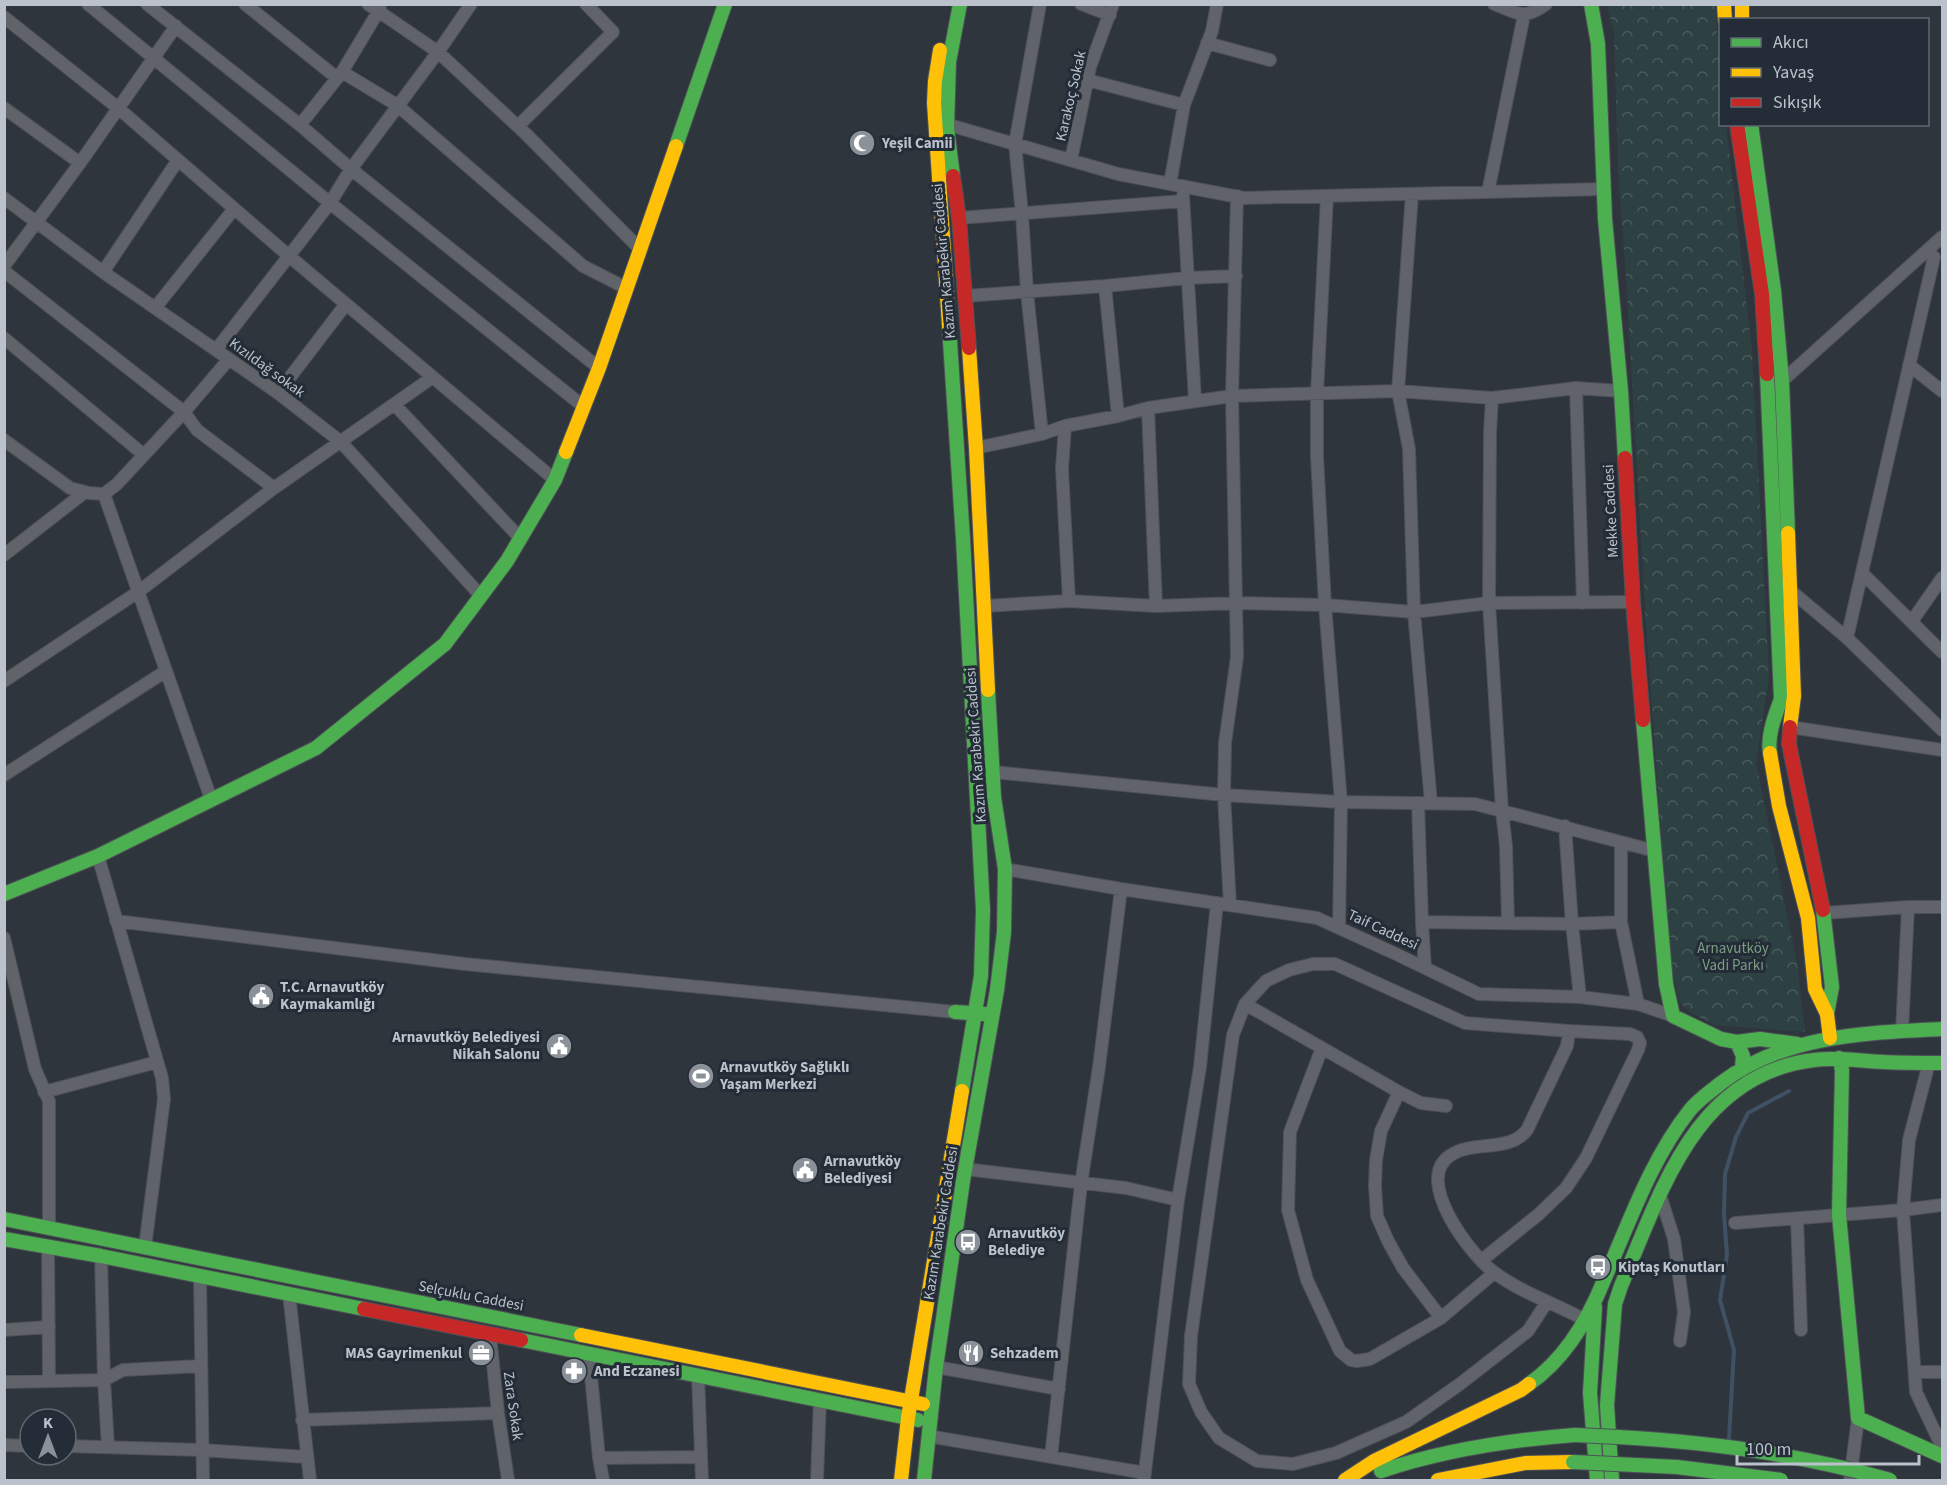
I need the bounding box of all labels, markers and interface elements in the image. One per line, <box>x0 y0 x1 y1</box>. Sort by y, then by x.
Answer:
legend <box>1719 18 1929 126</box>
text: Akıcı <box>1773 30 1809 55</box>
street label: Karakoç Sokak <box>1050 48 1092 143</box>
text: Yavaş <box>1772 60 1814 85</box>
text: Sıkışık <box>1773 90 1821 115</box>
mosque icon: Yeşil Camii <box>847 128 877 158</box>
place label: Yeşil Camii <box>881 133 953 154</box>
street label: Kazım Karabekir Caddesi <box>927 183 961 339</box>
street label: Kızıldağ sokak <box>225 333 310 403</box>
street label: Mekke Caddesi <box>1598 464 1624 558</box>
street label: Kazım Karabekir Caddesi <box>960 667 992 823</box>
street label: Taif Caddesi <box>1344 904 1422 956</box>
park label: Arnavutköy Vadi Parkı <box>1697 938 1769 976</box>
place label: T.C. Arnavutköy Kaymakamlığı <box>280 977 384 1015</box>
public building icon: T.C. Arnavutköy Kaymakamlığı <box>246 981 276 1011</box>
place label: Arnavutköy Belediyesi Nikah Salonu <box>391 1027 540 1065</box>
public building icon: Arnavutköy Belediyesi Nikah Salonu <box>544 1031 574 1061</box>
place label: Arnavutköy Sağlıklı Yaşam Merkezi <box>719 1057 849 1095</box>
sports icon: Arnavutköy Sağlıklı Yaşam Merkezi <box>686 1061 716 1091</box>
street label: Kazım Karabekir Caddesi <box>918 1144 964 1302</box>
place label: Arnavutköy Belediyesi <box>823 1151 901 1189</box>
public building icon: Arnavutköy Belediyesi <box>790 1155 820 1185</box>
place label: Arnavutköy Belediye <box>987 1223 1065 1261</box>
bus stop icon: Arnavutköy Belediye <box>953 1227 983 1257</box>
bus stop icon: Kiptaş Konutları <box>1583 1252 1613 1282</box>
place label: Kiptaş Konutları <box>1618 1257 1725 1278</box>
street label: Selçuklu Caddesi <box>417 1275 525 1317</box>
office icon: MAS Gayrimenkul <box>466 1338 496 1368</box>
restaurant icon: Sehzadem <box>956 1338 986 1368</box>
place label: MAS Gayrimenkul <box>345 1343 463 1364</box>
place label: Sehzadem <box>990 1343 1059 1364</box>
pharmacy icon: And Eczanesi <box>559 1356 589 1386</box>
place label: And Eczanesi <box>593 1361 680 1382</box>
street label: Zara Sokak <box>498 1370 528 1442</box>
north arrow <box>18 1407 78 1467</box>
text: K <box>43 1412 53 1434</box>
scale bar <box>1737 1428 1918 1466</box>
text: 100 m <box>1746 1437 1791 1462</box>

